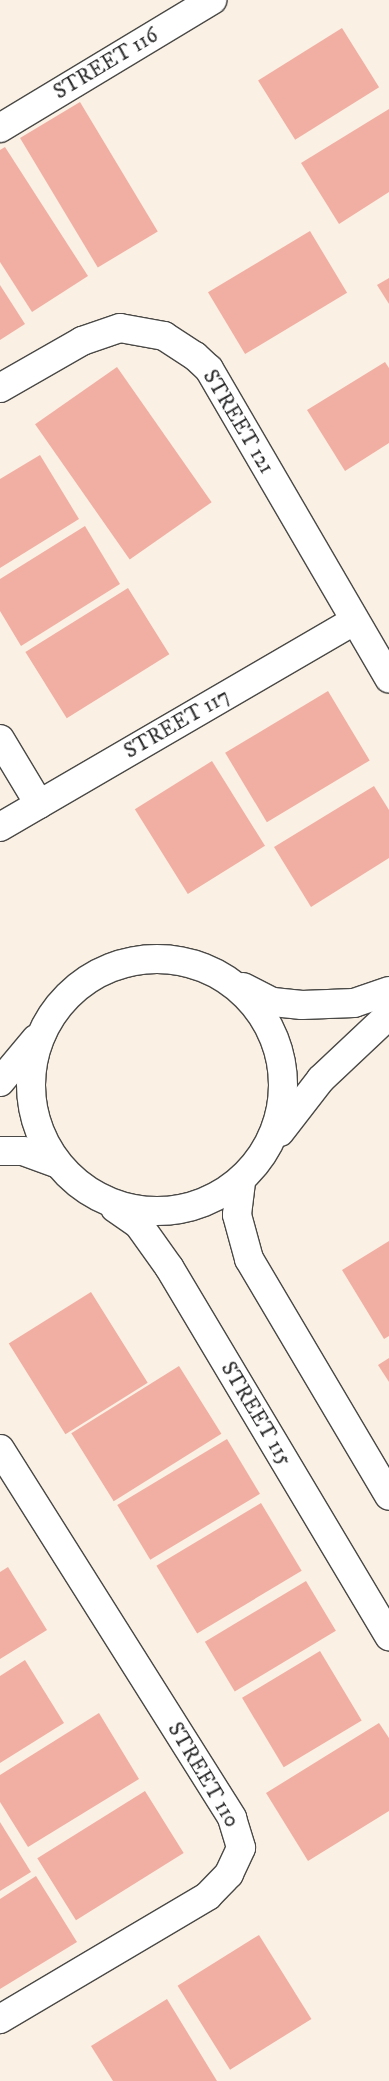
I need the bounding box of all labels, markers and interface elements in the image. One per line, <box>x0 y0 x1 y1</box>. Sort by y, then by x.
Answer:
street label: STREET 116 <box>49 23 163 105</box>
street label: STREET 121 <box>197 365 279 479</box>
street label: STREET 117 <box>120 684 234 764</box>
street label: STREET 115 <box>215 1357 297 1471</box>
street label: STREET 110 <box>162 1718 244 1832</box>

